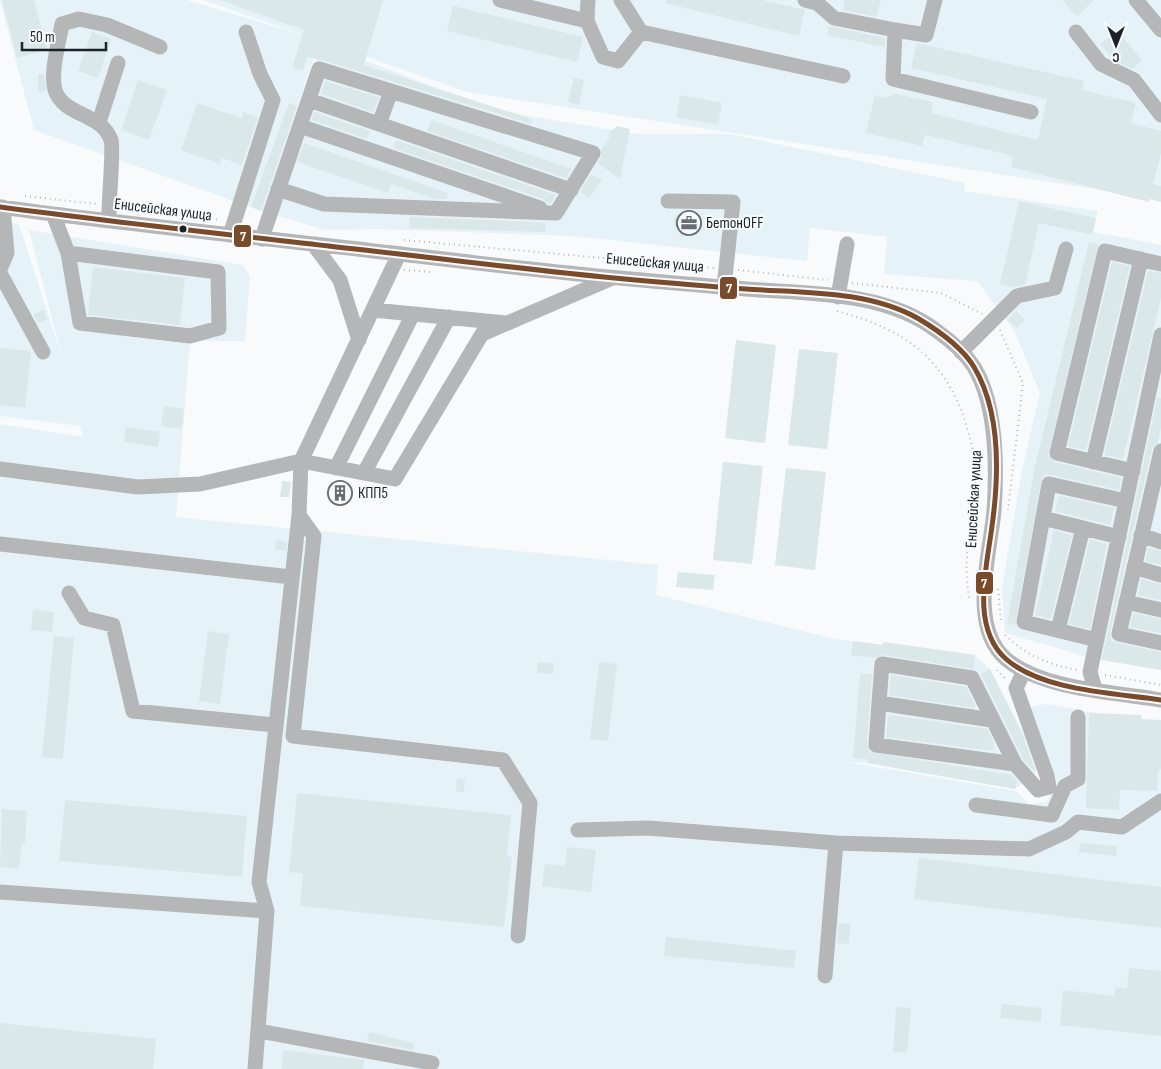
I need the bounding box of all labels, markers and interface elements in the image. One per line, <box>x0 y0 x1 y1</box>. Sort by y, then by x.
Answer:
scale bar <box>22 20 106 52</box>
north arrow <box>1091 20 1141 70</box>
text: 50 m <box>30 28 55 47</box>
text: С <box>1112 49 1120 66</box>
street label: Енисейская улица <box>113 195 213 225</box>
office icon: БетонOFF <box>676 210 702 236</box>
place label: БетонOFF <box>706 214 764 233</box>
unlabelled marker <box>178 224 188 234</box>
line badge: 7 <box>233 224 252 248</box>
text: 7 <box>240 228 247 245</box>
street label: Енисейская улица <box>605 249 705 277</box>
line badge: 7 <box>719 276 738 300</box>
text: 7 <box>726 280 733 297</box>
street label: Енисейская улица <box>962 450 986 548</box>
building icon: КПП5 <box>327 480 353 506</box>
place label: КПП5 <box>358 484 388 503</box>
line badge: 7 <box>975 571 994 595</box>
text: 7 <box>981 575 988 592</box>

